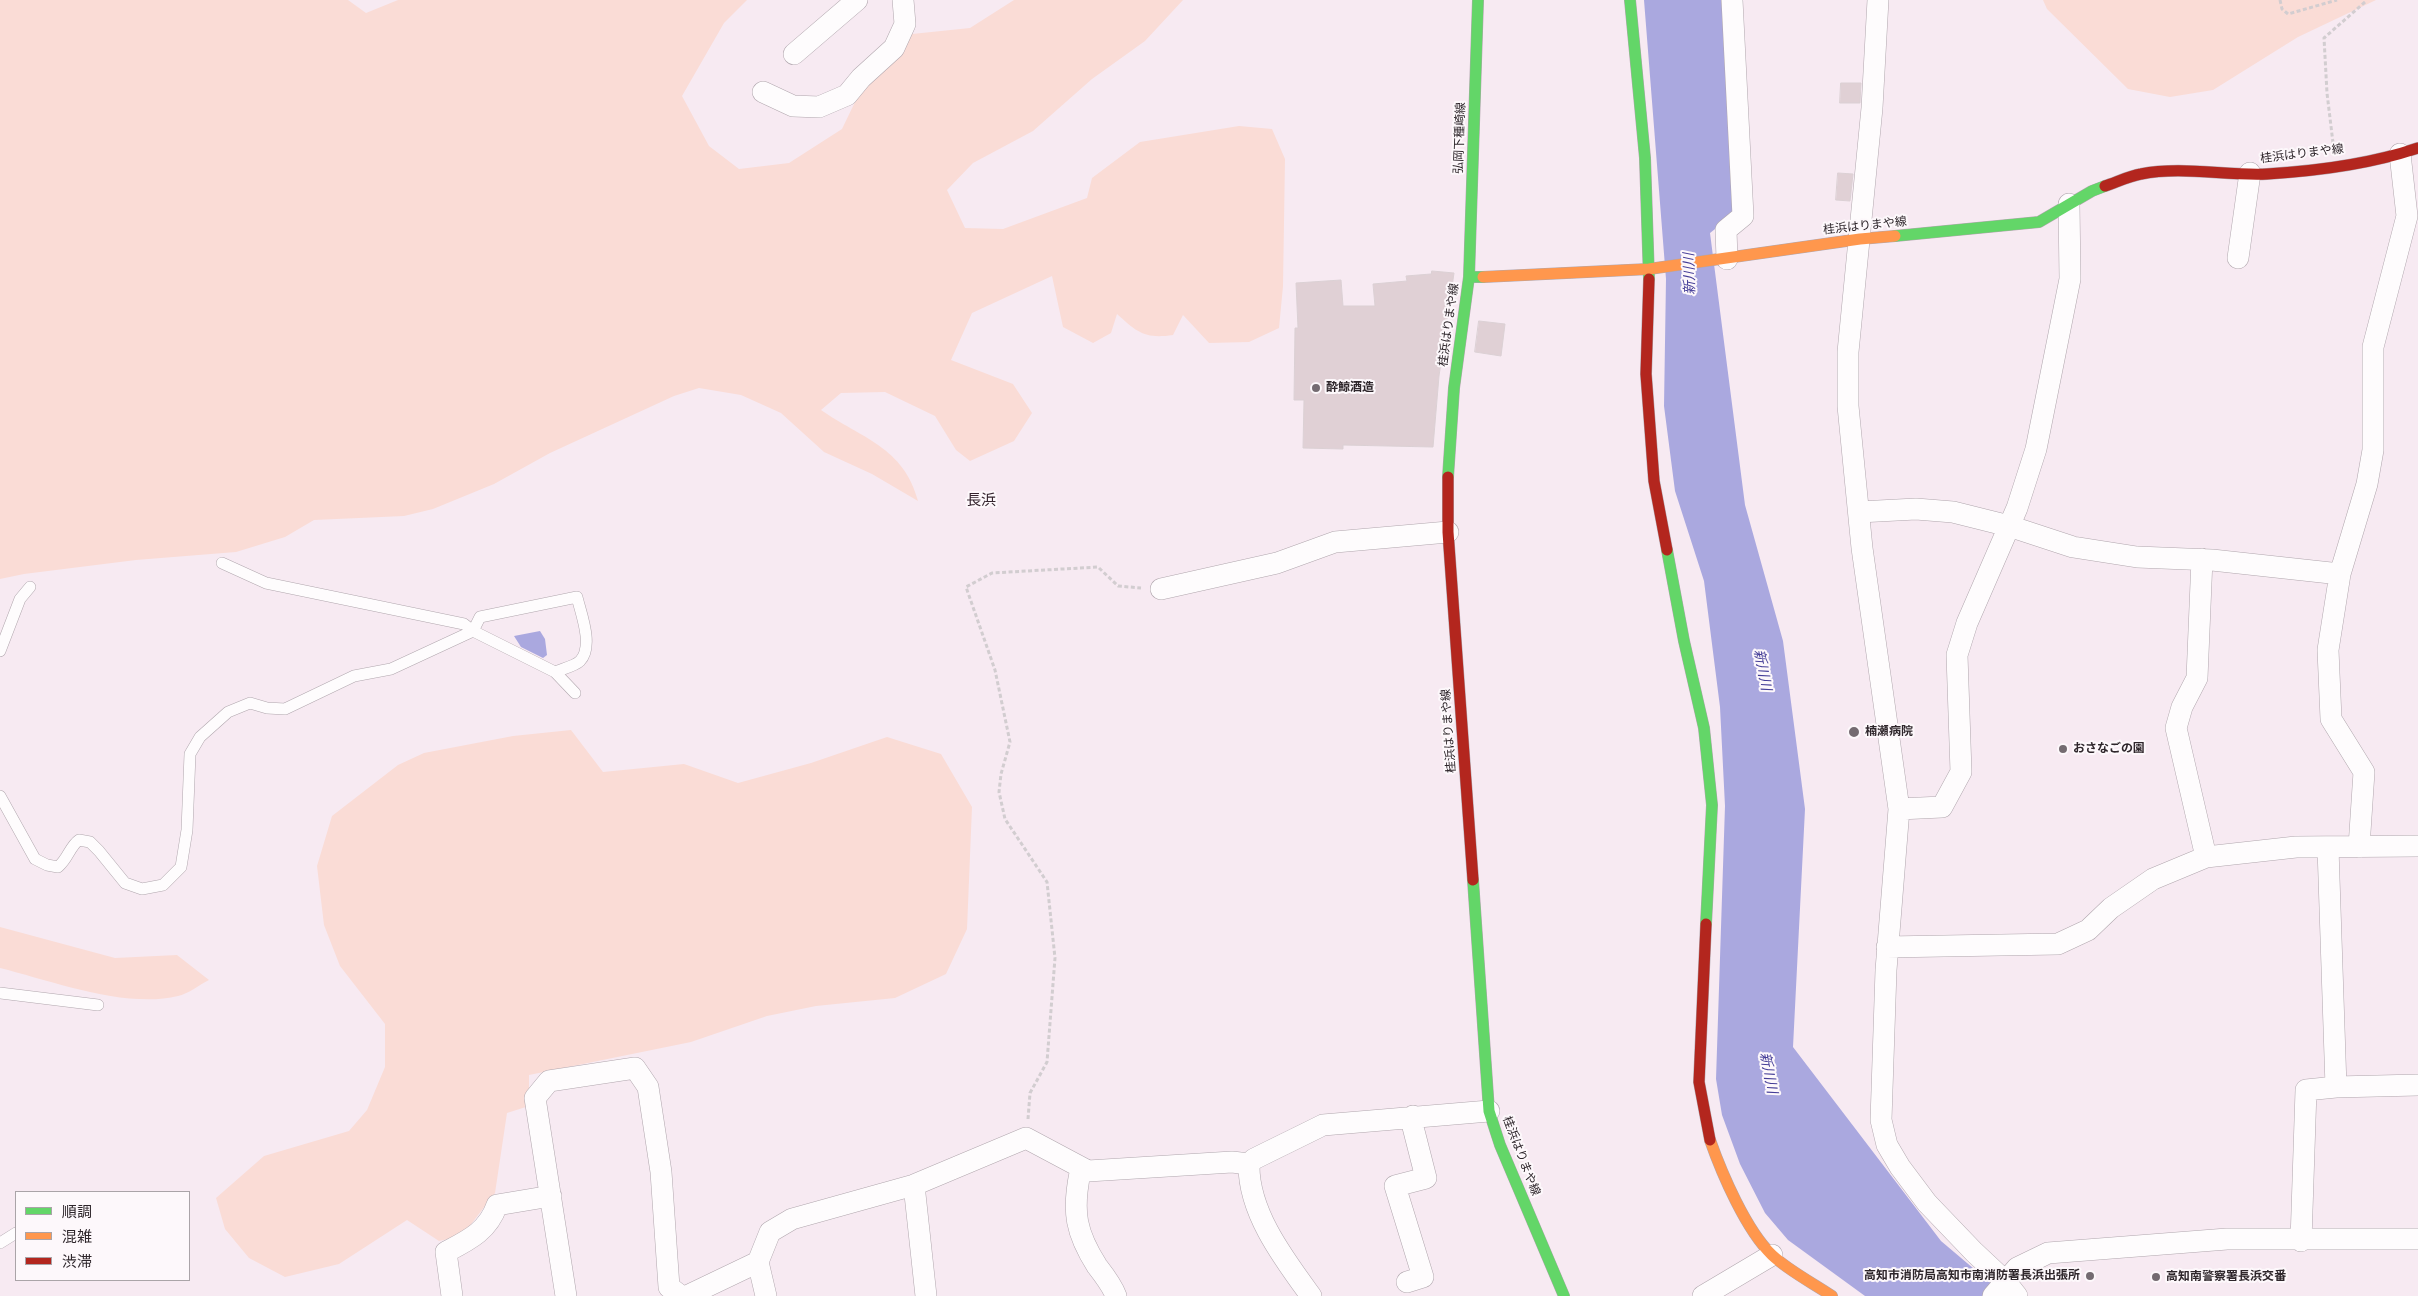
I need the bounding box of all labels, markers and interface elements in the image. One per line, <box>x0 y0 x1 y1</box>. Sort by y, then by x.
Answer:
street label: 弘岡下種崎線 <box>1452 102 1468 174</box>
street label: 桂浜はりまや線 <box>2259 142 2345 166</box>
street label: 桂浜はりまや線 <box>1822 214 1908 238</box>
water label: 新川川 <box>1681 253 1699 295</box>
street label: 桂浜はりまや線 <box>1436 282 1462 368</box>
place label: 酔鯨酒造 <box>1326 381 1374 395</box>
marker: 酔鯨酒造 <box>1310 382 1322 394</box>
district label: 長浜 <box>966 492 996 510</box>
water label: 新川川 <box>1750 648 1774 692</box>
street label: 桂浜はりまや線 <box>1439 689 1459 773</box>
marker: 楠瀬病院 <box>1847 725 1861 739</box>
place label: 楠瀬病院 <box>1865 725 1913 739</box>
place label: おさなごの園 <box>2073 742 2145 756</box>
marker: おさなごの園 <box>2057 743 2069 755</box>
water label: 新川川 <box>1756 1051 1780 1095</box>
street label: 桂浜はりまや線 <box>1499 1114 1543 1198</box>
legend <box>15 1191 190 1281</box>
text: 順調 <box>62 1203 92 1220</box>
text: 混雑 <box>62 1228 92 1245</box>
text: 渋滞 <box>62 1253 92 1270</box>
place label: 高知市消防局高知市南消防署長浜出張所 <box>1864 1269 2080 1283</box>
marker: 高知市消防局高知市南消防署長浜出張所 <box>2084 1270 2096 1282</box>
place label: 高知南警察署長浜交番 <box>2166 1270 2286 1284</box>
marker: 高知南警察署長浜交番 <box>2150 1271 2162 1283</box>

